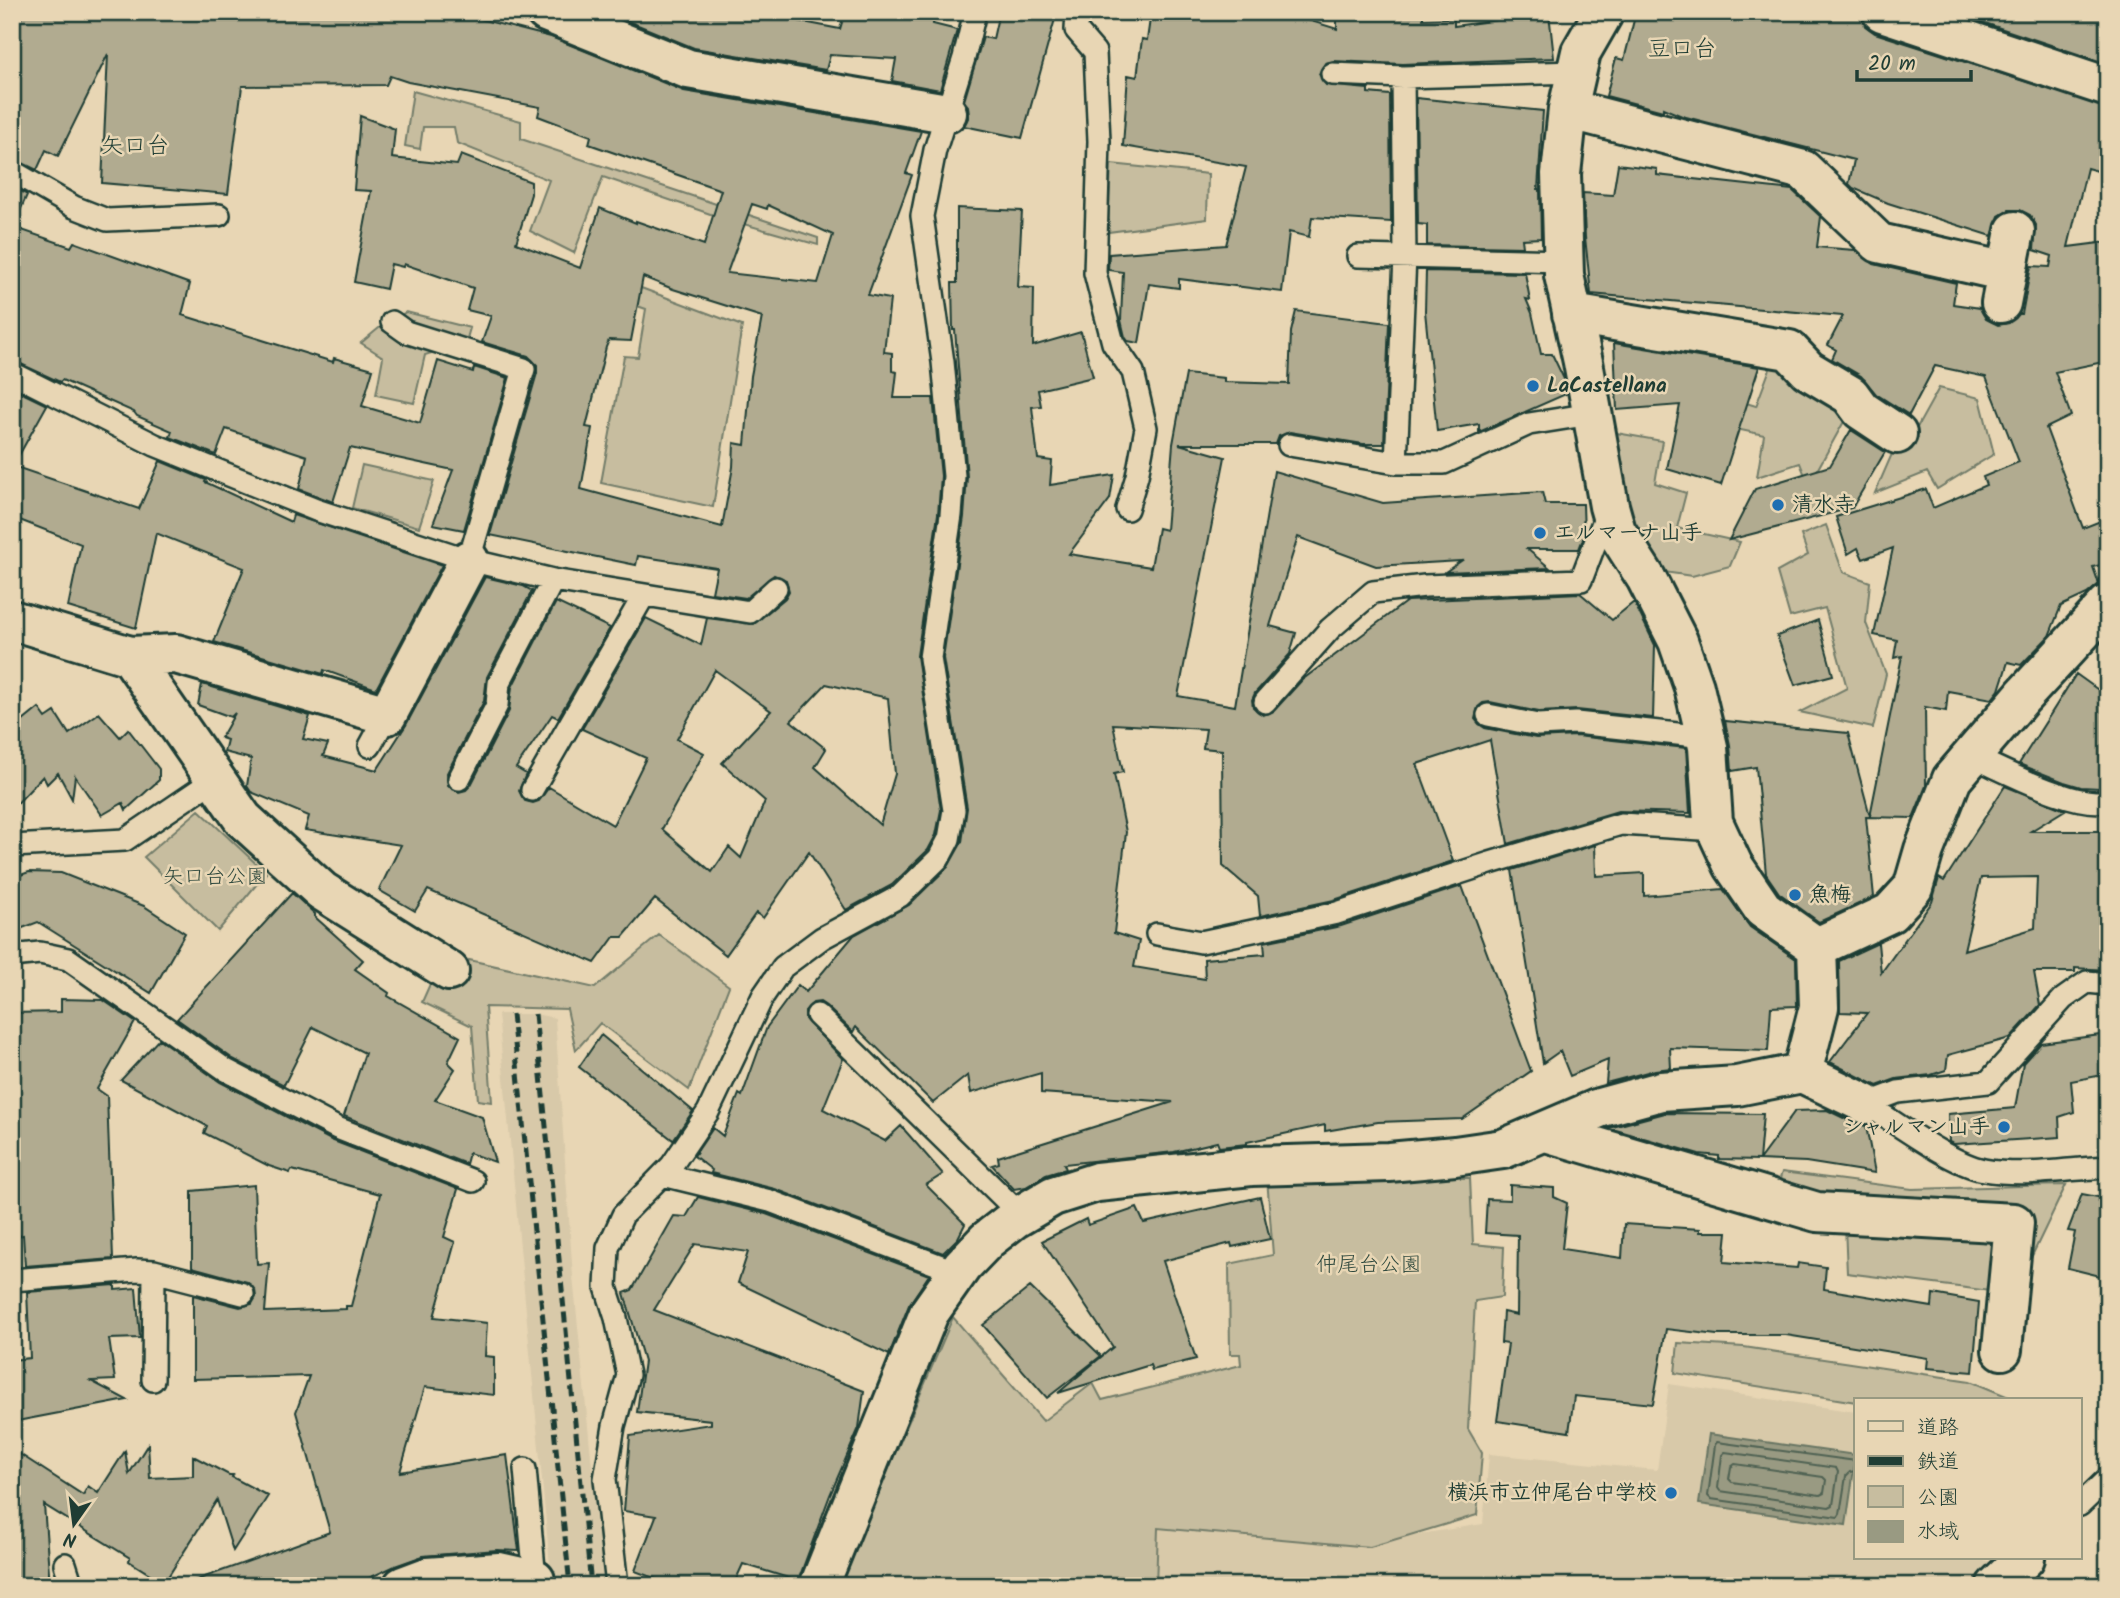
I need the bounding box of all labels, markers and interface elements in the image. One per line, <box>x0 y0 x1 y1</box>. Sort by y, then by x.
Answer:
district label: 豆口台 <box>1648 32 1717 68</box>
scale bar <box>1857 38 1971 82</box>
text: 20 m <box>1868 48 1916 81</box>
district label: 矢口台 <box>101 129 170 165</box>
place label: LaCastellana <box>1547 370 1667 403</box>
marker: LaCastellana <box>1525 378 1541 394</box>
place label: 清水寺 <box>1792 489 1855 522</box>
marker: 清水寺 <box>1770 497 1786 513</box>
place label: エルマーナ山手 <box>1554 517 1702 550</box>
marker: エルマーナ山手 <box>1532 525 1548 541</box>
park label: 矢口台公園 <box>163 861 268 894</box>
place label: 魚梅 <box>1809 879 1851 912</box>
marker: 魚梅 <box>1787 887 1803 903</box>
place label: シャルマン山手 <box>1843 1111 1990 1144</box>
marker: シャルマン山手 <box>1996 1119 2012 1135</box>
park label: 仲尾台公園 <box>1317 1249 1422 1282</box>
legend <box>1854 1398 2082 1560</box>
text: 道路 <box>1917 1412 1959 1445</box>
text: 鉄道 <box>1917 1446 1959 1479</box>
place label: 横浜市立仲尾台中学校 <box>1447 1477 1657 1510</box>
text: 公園 <box>1917 1482 1959 1515</box>
marker: 横浜市立仲尾台中学校 <box>1663 1485 1679 1501</box>
north arrow <box>38 1490 108 1560</box>
text: 水域 <box>1917 1516 1959 1549</box>
text: N <box>61 1523 80 1555</box>

